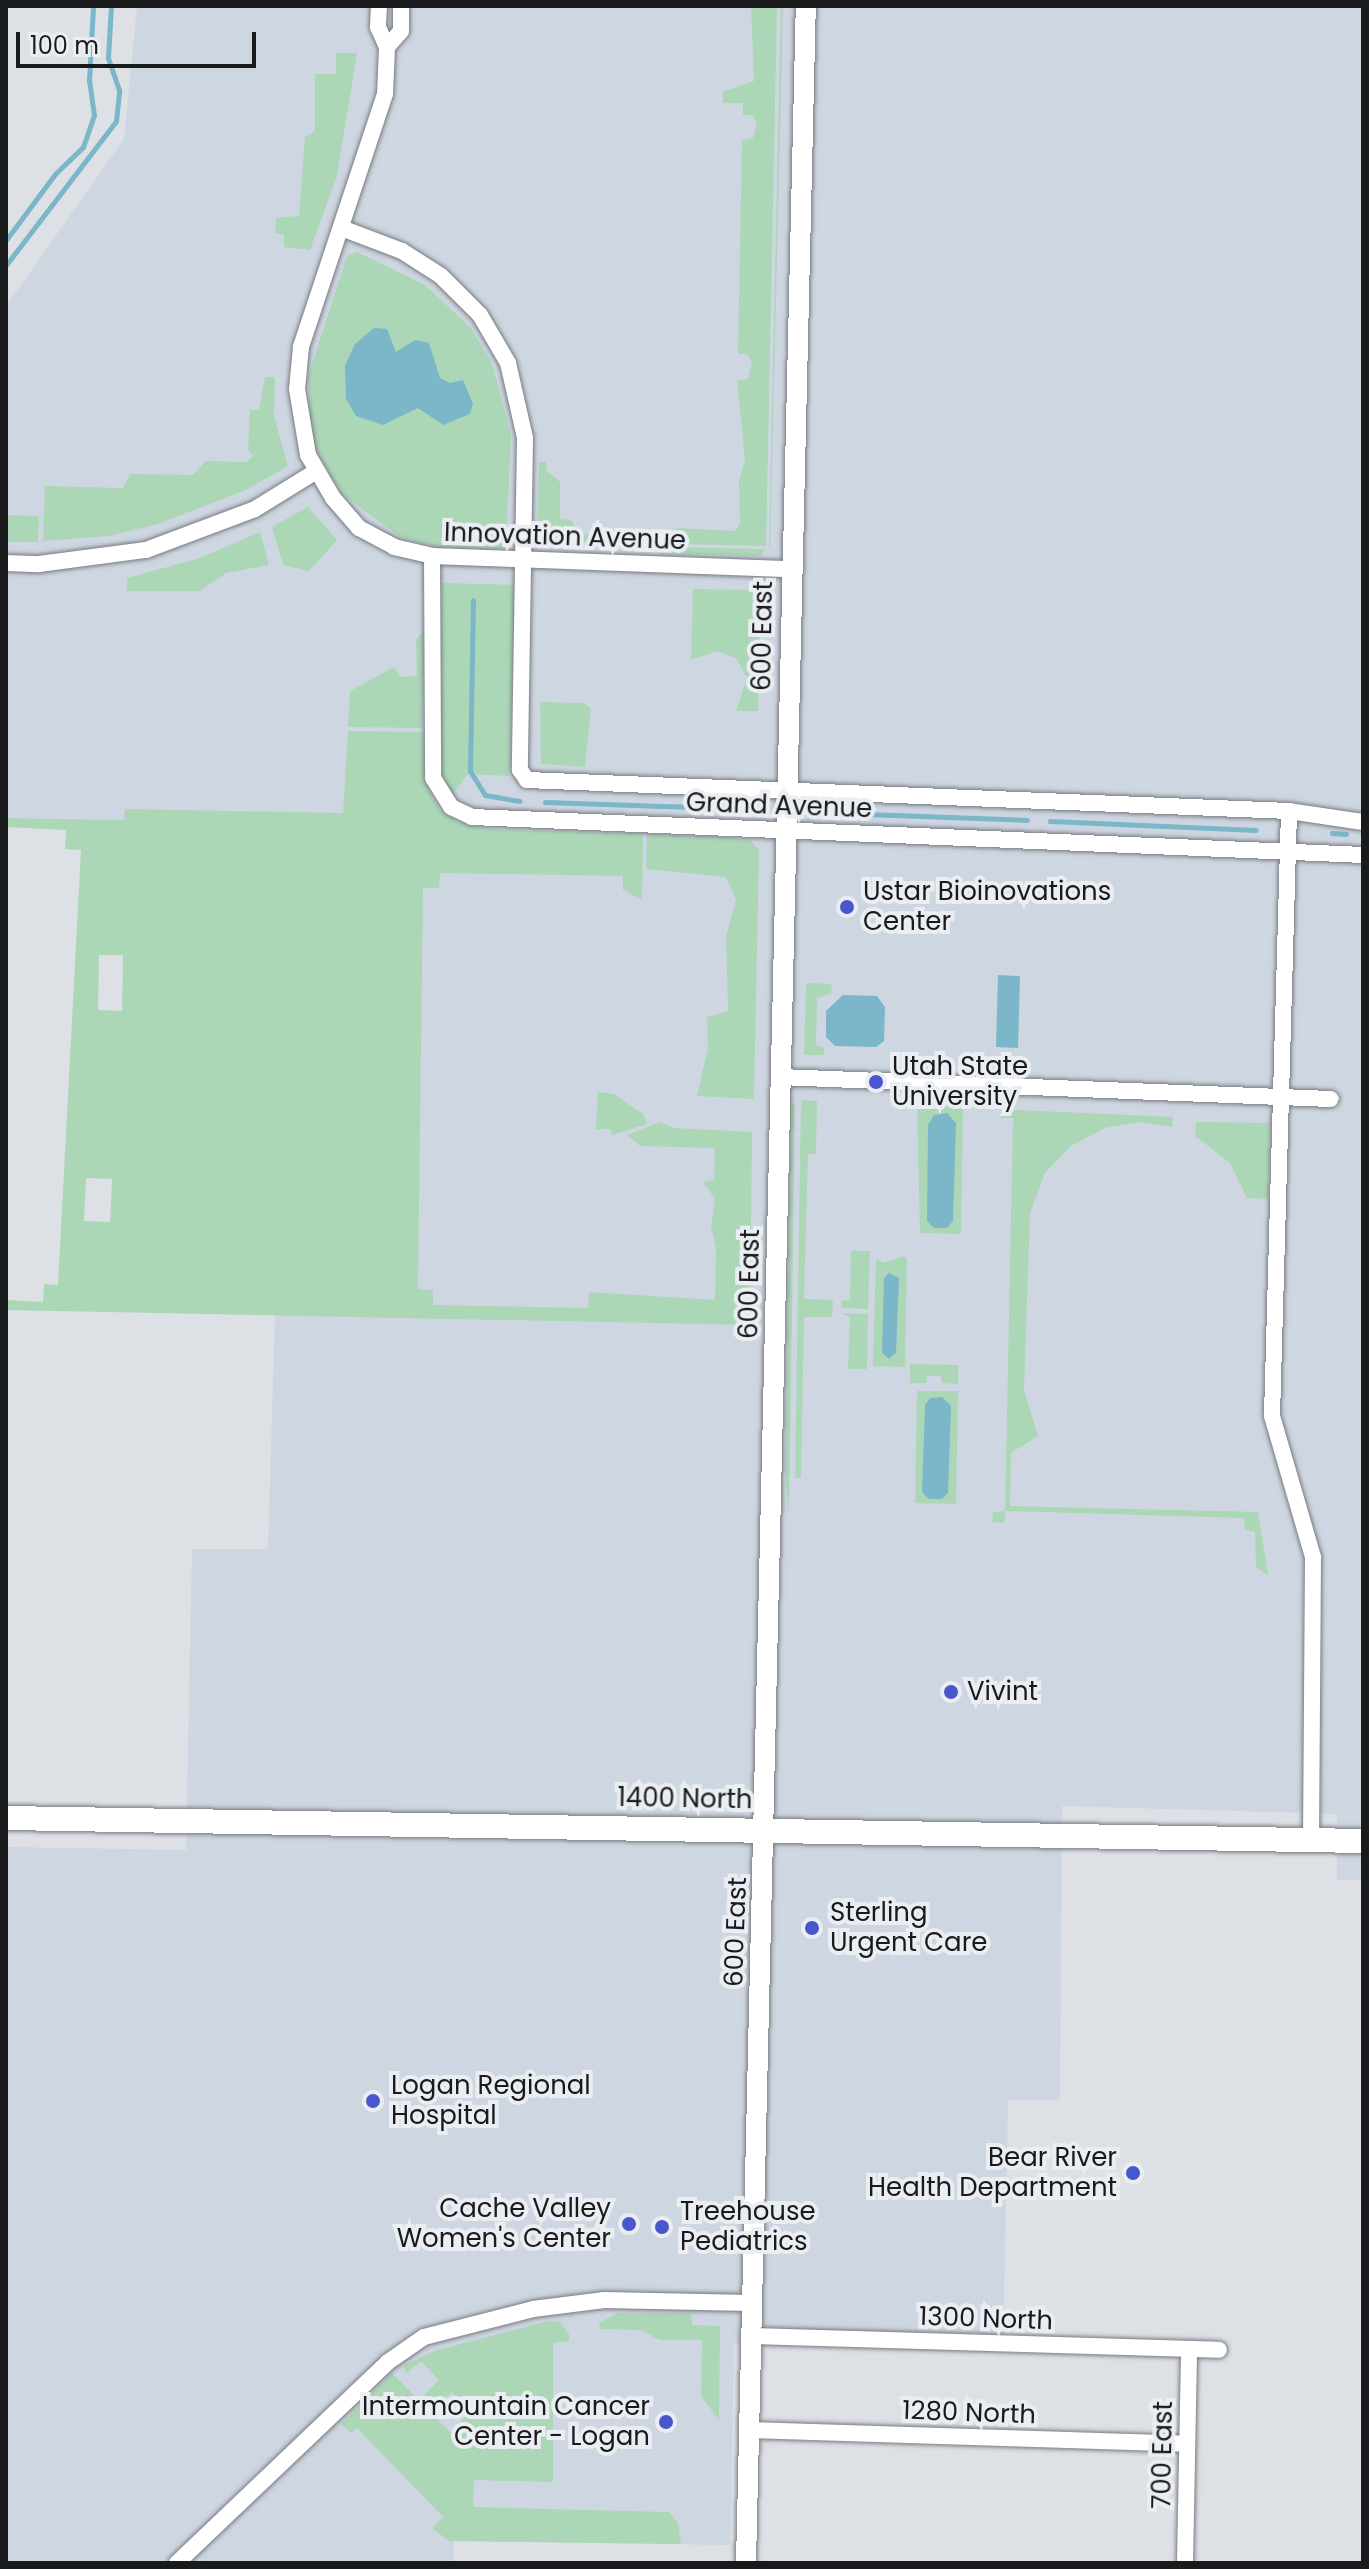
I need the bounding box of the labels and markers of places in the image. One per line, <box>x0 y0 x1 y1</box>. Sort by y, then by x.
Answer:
place label: Ustar Bioinovations Center <box>863 876 1111 938</box>
marker: Ustar Bioinovations Center <box>838 898 856 916</box>
place label: Utah State University <box>892 1051 1028 1112</box>
marker: Utah State University <box>867 1073 885 1091</box>
place label: Vivint <box>967 1676 1038 1708</box>
marker: Vivint <box>942 1683 960 1701</box>
place label: Sterling Urgent Care <box>830 1897 987 1958</box>
marker: Sterling Urgent Care <box>801 1917 823 1939</box>
place label: Logan Regional Hospital <box>391 2070 591 2132</box>
marker: Logan Regional Hospital <box>362 2090 384 2112</box>
place label: Bear River Health Department <box>868 2142 1117 2204</box>
marker: Bear River Health Department <box>1124 2164 1142 2182</box>
place label: Cache Valley Women's Center <box>397 2193 611 2254</box>
place label: Treehouse Pediatrics <box>680 2196 816 2258</box>
marker: Cache Valley Women's Center <box>618 2213 640 2235</box>
marker: Treehouse Pediatrics <box>651 2216 673 2238</box>
place label: Intermountain Cancer Center - Logan <box>362 2391 650 2452</box>
marker: Intermountain Cancer Center - Logan <box>657 2413 675 2431</box>

